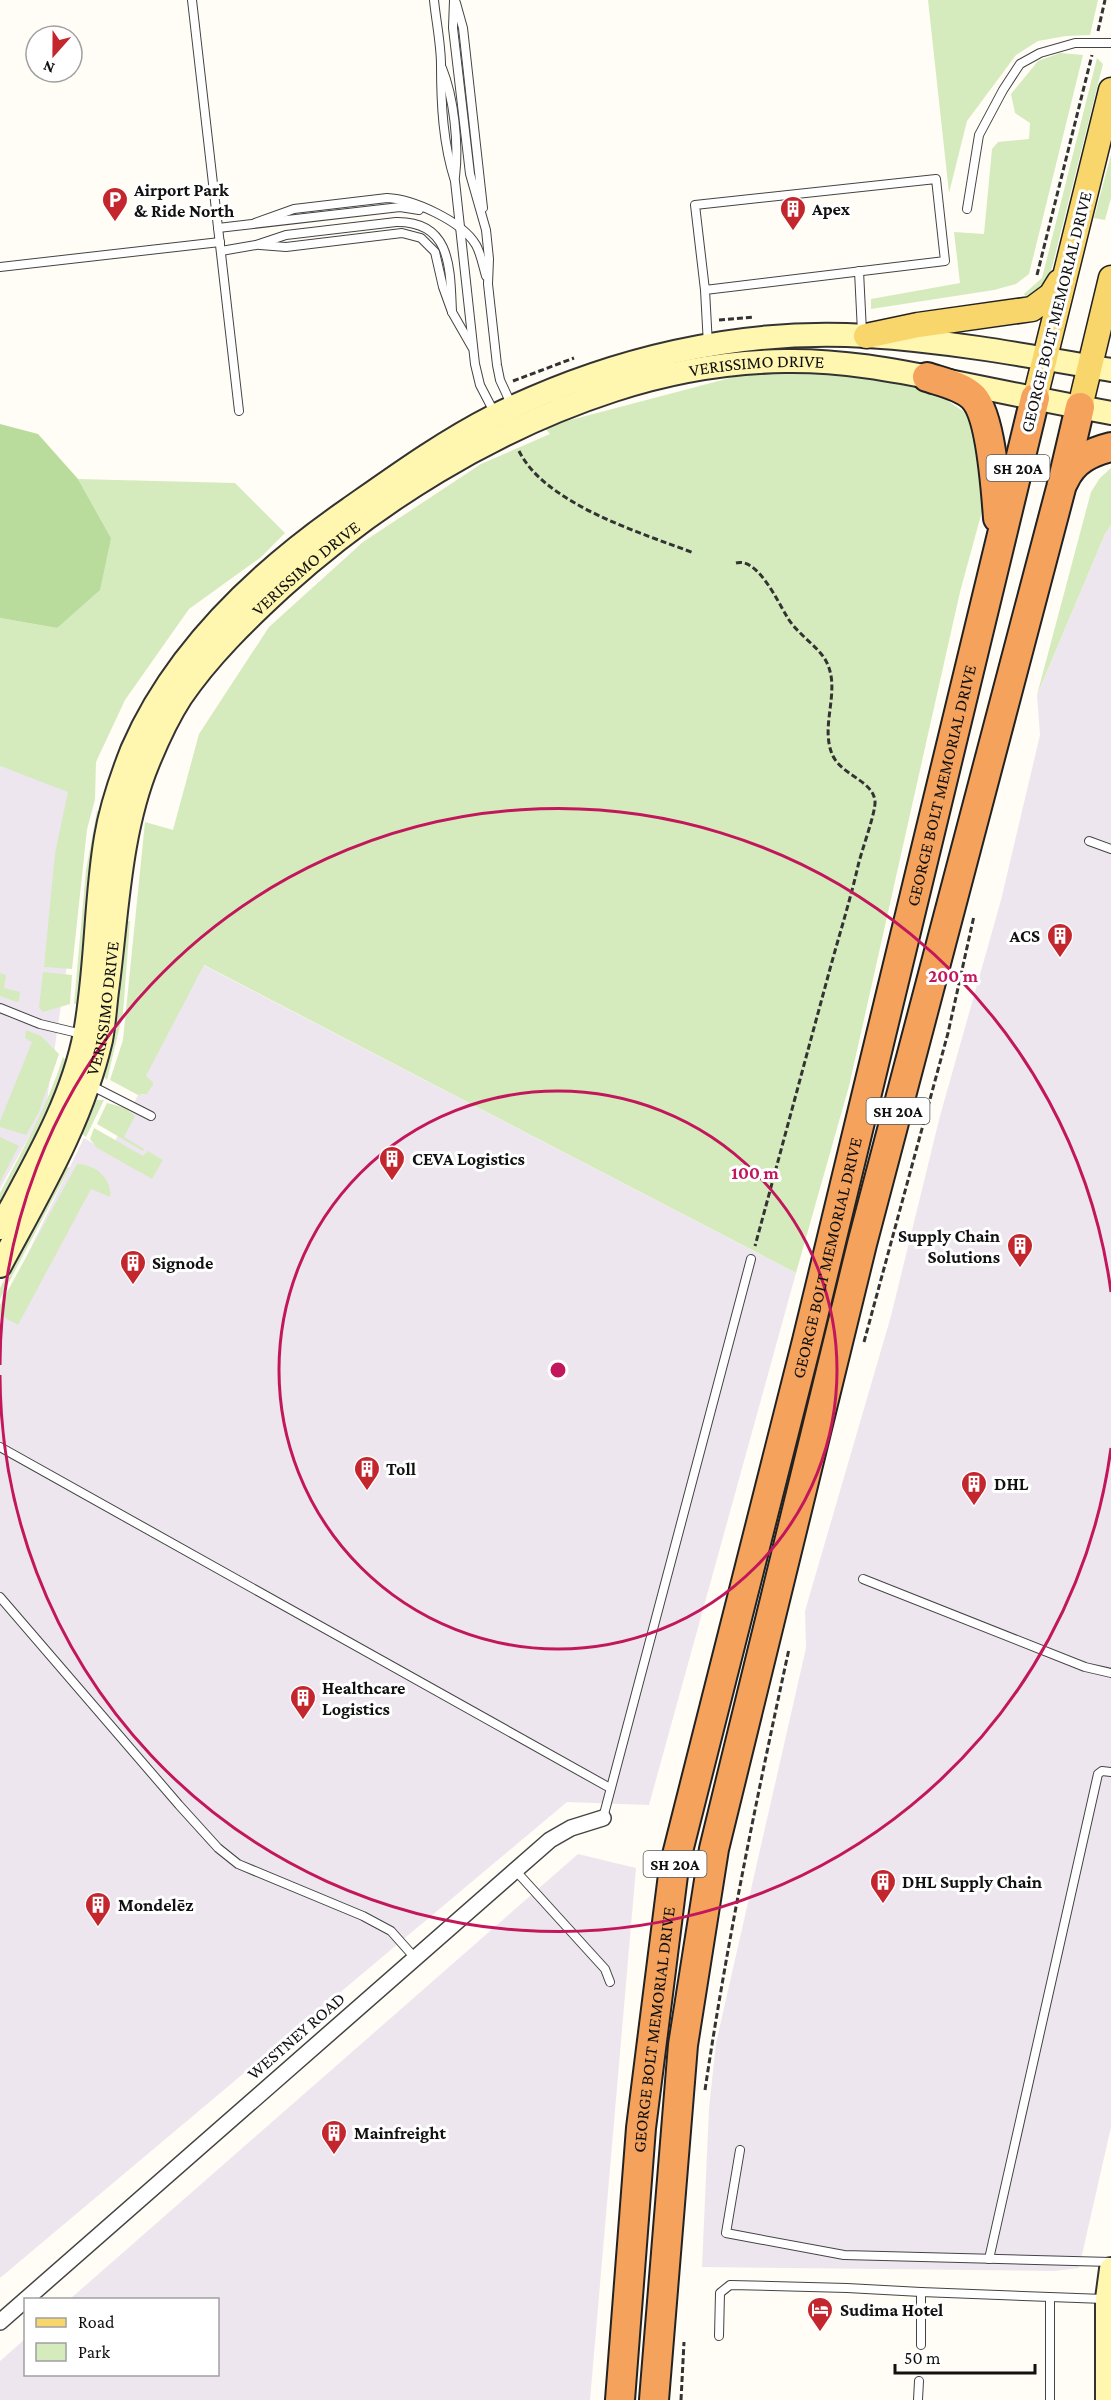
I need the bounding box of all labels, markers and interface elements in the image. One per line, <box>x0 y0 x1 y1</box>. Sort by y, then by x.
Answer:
north arrow <box>24 24 84 84</box>
text: N <box>41 58 57 77</box>
place label: Airport Park & Ride North <box>133 180 235 221</box>
parking icon: Airport Park & Ride North <box>100 185 130 223</box>
street label: GEORGE BOLT MEMORIAL DRIVE <box>1016 189 1096 435</box>
building icon: Apex <box>778 194 808 232</box>
place label: Apex <box>811 199 851 219</box>
street label: VERISSIMO DRIVE <box>687 351 825 381</box>
road number: SH 20A <box>986 455 1050 481</box>
street label: VERISSIMO DRIVE <box>248 517 364 620</box>
street label: GEORGE BOLT MEMORIAL DRIVE <box>902 663 980 908</box>
building icon: ACS <box>1045 921 1075 959</box>
place label: ACS <box>1009 926 1040 946</box>
street label: VERISSIMO DRIVE <box>82 940 123 1078</box>
text: 200 m <box>928 966 979 986</box>
road number: SH 20A <box>866 1098 930 1124</box>
street label: GEORGE BOLT MEMORIAL DRIVE <box>788 1135 866 1381</box>
building icon: CEVA Logistics <box>377 1144 407 1182</box>
place label: CEVA Logistics <box>412 1149 525 1169</box>
text: 100 m <box>731 1163 779 1183</box>
place label: Supply Chain Solutions <box>898 1226 1001 1267</box>
building icon: Supply Chain Solutions <box>1005 1231 1035 1269</box>
building icon: Signode <box>118 1248 148 1286</box>
place label: Signode <box>152 1253 213 1273</box>
centre of rings <box>548 1360 568 1380</box>
building icon: Toll <box>352 1454 382 1492</box>
place label: Toll <box>386 1459 416 1479</box>
building icon: DHL <box>959 1469 989 1507</box>
place label: DHL <box>994 1474 1029 1494</box>
place label: Healthcare Logistics <box>322 1678 405 1719</box>
building icon: Healthcare Logistics <box>288 1683 318 1721</box>
road number: SH 20A <box>644 1851 706 1877</box>
building icon: DHL Supply Chain <box>868 1867 898 1905</box>
place label: DHL Supply Chain <box>902 1872 1043 1892</box>
building icon: Mondelēz <box>83 1890 113 1928</box>
place label: Mondelēz <box>118 1895 193 1915</box>
street label: GEORGE BOLT MEMORIAL DRIVE <box>629 1905 679 2153</box>
street label: WESTNEY ROAD <box>243 1988 349 2084</box>
building icon: Mainfreight <box>319 2118 349 2156</box>
place label: Mainfreight <box>354 2123 447 2143</box>
hotel icon: Sudima Hotel <box>805 2295 835 2333</box>
legend <box>24 2298 219 2376</box>
place label: Sudima Hotel <box>840 2300 943 2320</box>
text: Road <box>78 2312 115 2332</box>
scale bar <box>895 2337 1034 2375</box>
text: Park <box>78 2342 110 2362</box>
text: 50 m <box>904 2348 941 2368</box>

